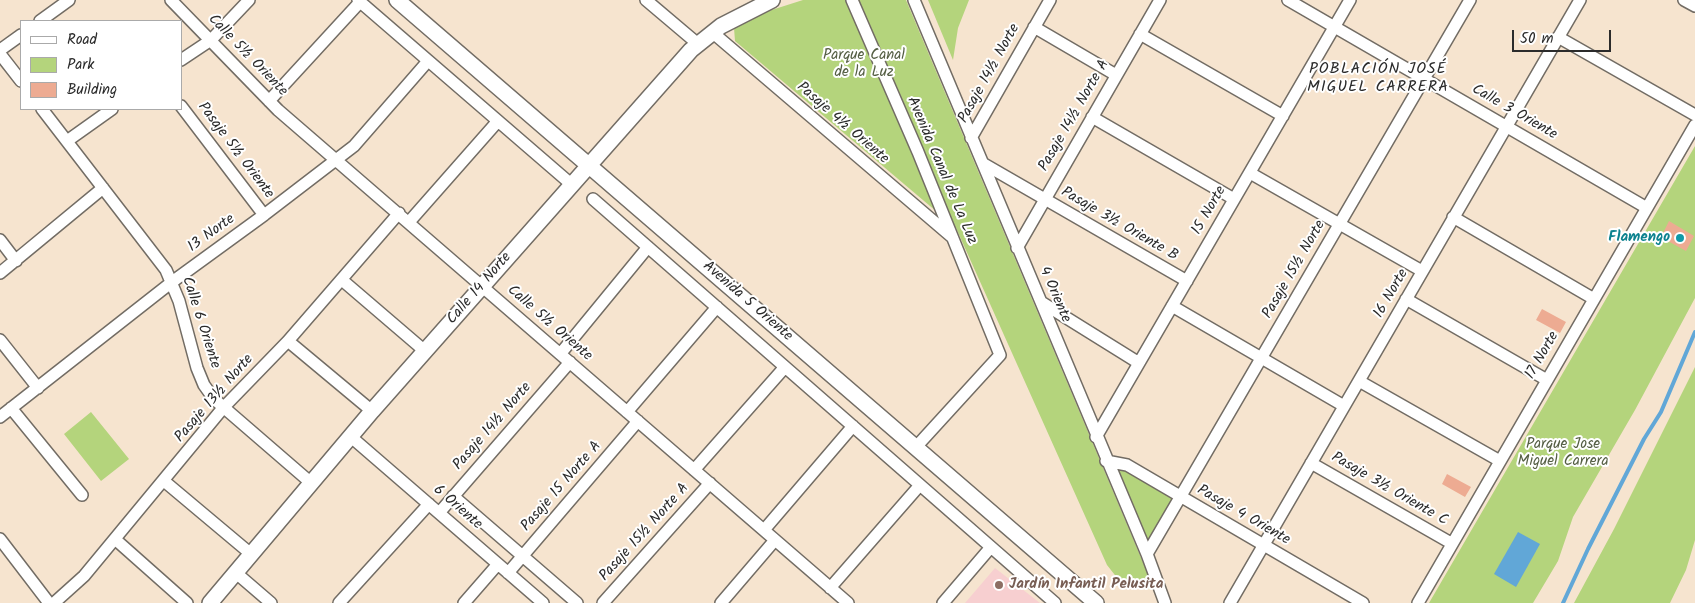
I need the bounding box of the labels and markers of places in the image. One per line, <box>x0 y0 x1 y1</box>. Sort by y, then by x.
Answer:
place label: Flamengo <box>1608 229 1670 247</box>
marker: Flamengo <box>1674 232 1686 244</box>
place label: Jardín Infantil Pelusita <box>1009 576 1163 594</box>
marker: Jardín Infantil Pelusita <box>993 579 1005 591</box>

